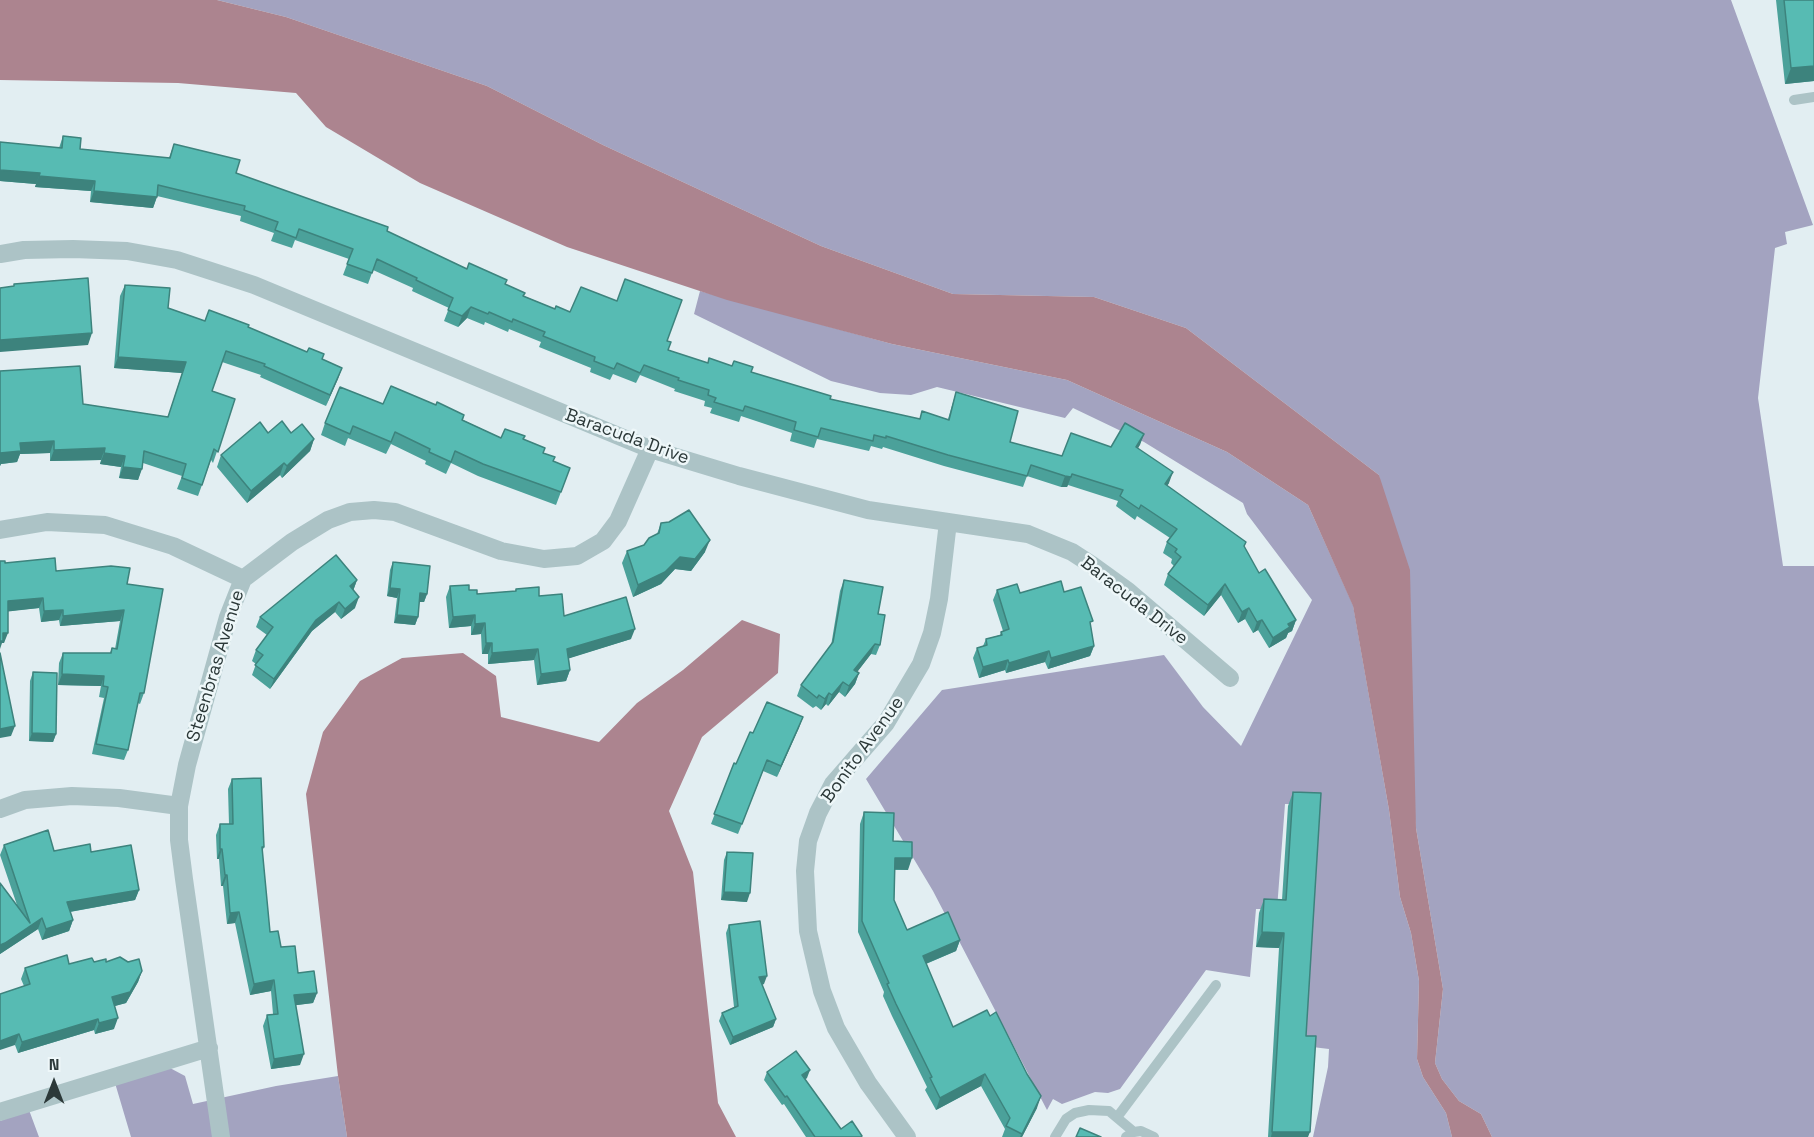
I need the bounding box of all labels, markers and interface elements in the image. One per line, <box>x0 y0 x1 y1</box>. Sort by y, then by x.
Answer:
street label: Baracuda Drive <box>562 405 692 469</box>
street label: Baracuda Drive <box>1076 552 1192 650</box>
street label: Steenbras Avenue <box>183 588 249 744</box>
street label: Bonito Avenue <box>817 693 909 807</box>
north arrow <box>24 1053 84 1113</box>
text: N <box>49 1054 59 1075</box>

